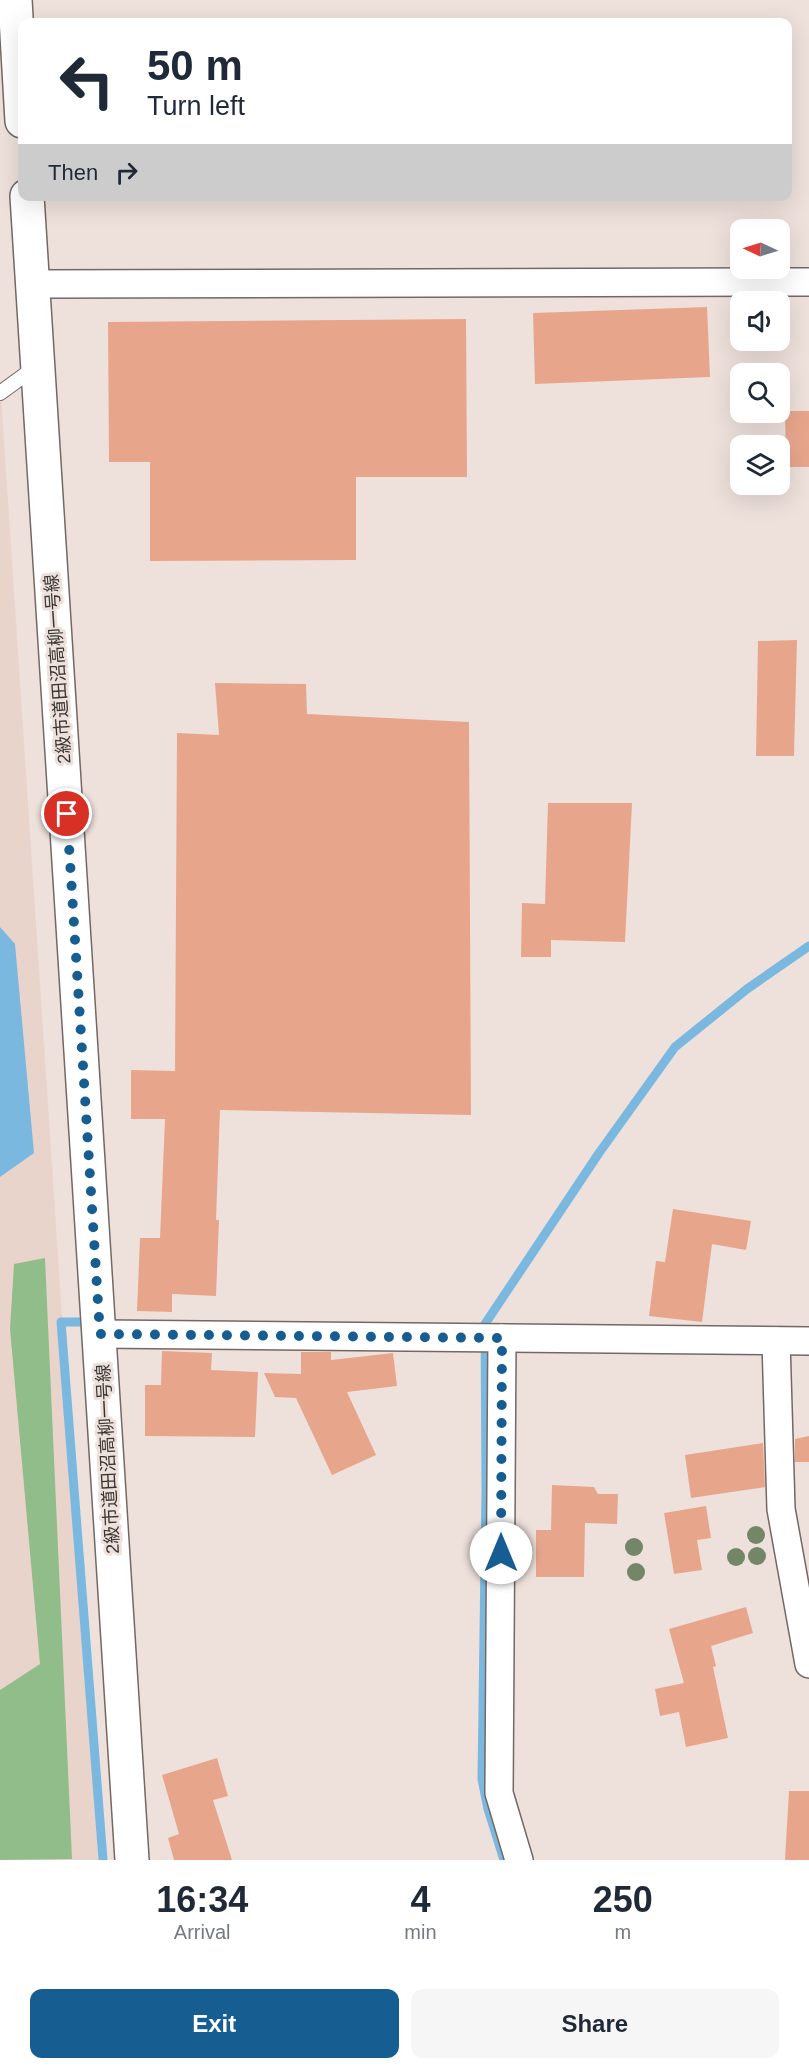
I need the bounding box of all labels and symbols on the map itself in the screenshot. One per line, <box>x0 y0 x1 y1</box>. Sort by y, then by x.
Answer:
north arrow <box>730 219 790 279</box>
street label: 2級市道田沼高柳一号線 <box>41 574 75 764</box>
pin <box>41 788 92 839</box>
street label: 2級市道田沼高柳一号線 <box>93 1364 123 1554</box>
position arrow <box>469 1521 533 1585</box>

